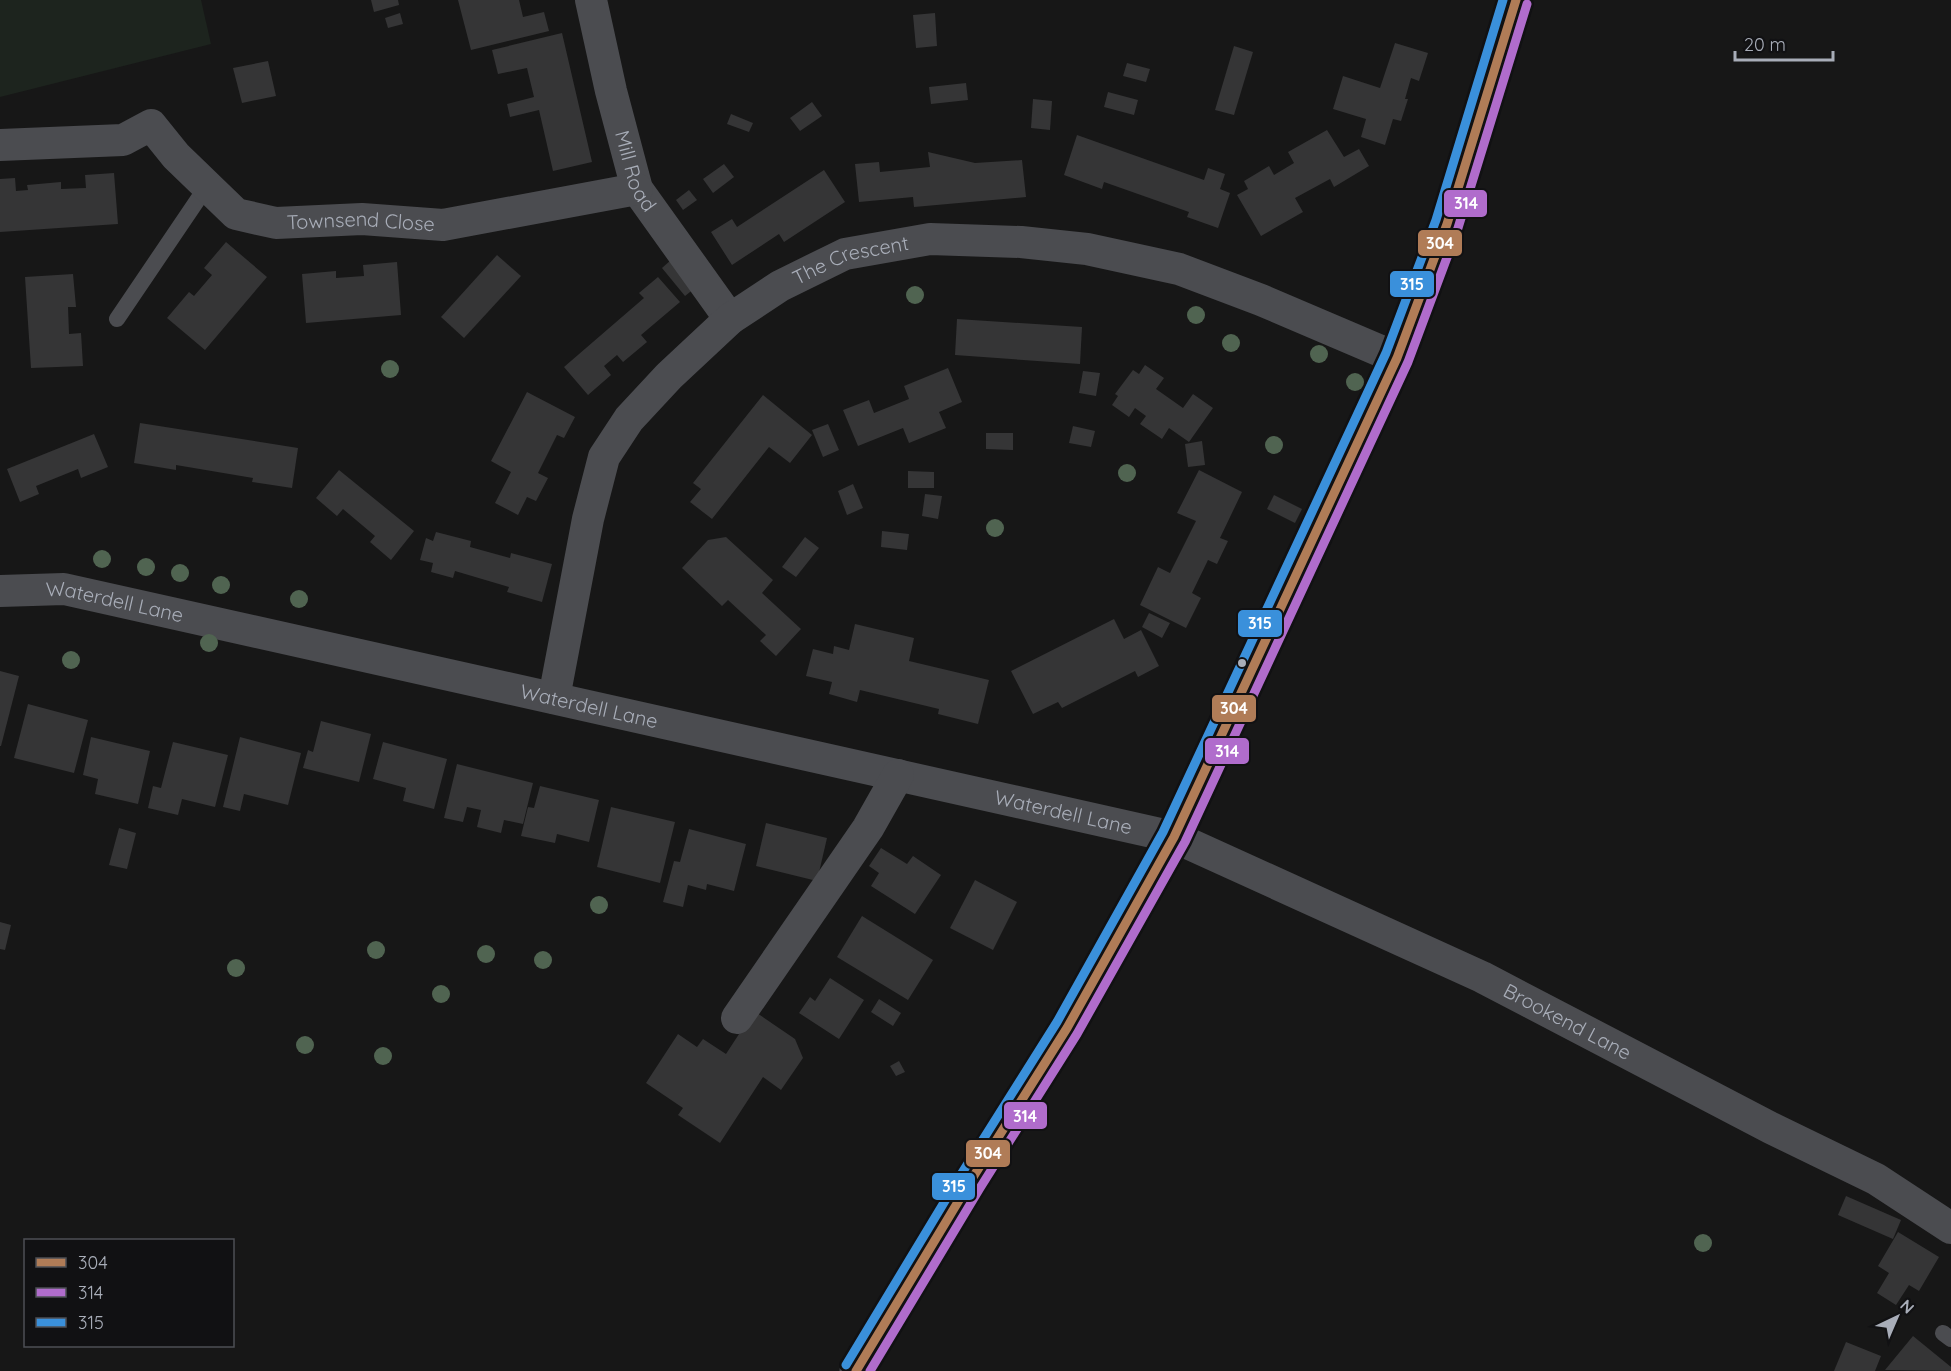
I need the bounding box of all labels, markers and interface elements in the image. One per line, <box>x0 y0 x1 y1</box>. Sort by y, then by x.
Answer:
scale bar <box>1735 24 1832 62</box>
text: 20 m <box>1744 33 1786 56</box>
street label: Mill Road <box>610 128 662 216</box>
line badge: 314 <box>1443 189 1488 218</box>
text: 314 <box>1454 193 1479 213</box>
street label: Townsend Close <box>286 206 436 236</box>
line badge: 304 <box>1417 229 1463 257</box>
street label: The Crescent <box>788 230 911 290</box>
text: 304 <box>1426 233 1455 253</box>
line badge: 315 <box>1389 270 1435 298</box>
text: 315 <box>1400 274 1424 294</box>
street label: Waterdell Lane <box>45 576 186 627</box>
line badge: 315 <box>1237 609 1283 638</box>
text: 315 <box>1248 613 1272 633</box>
unlabelled marker <box>1236 657 1248 669</box>
street label: Waterdell Lane <box>518 678 660 733</box>
line badge: 304 <box>1211 694 1257 723</box>
text: 304 <box>1220 698 1249 718</box>
line badge: 314 <box>1204 737 1250 765</box>
text: 314 <box>1215 741 1240 761</box>
street label: Waterdell Lane <box>992 784 1135 839</box>
street label: Brookend Lane <box>1499 977 1636 1065</box>
line badge: 314 <box>1003 1101 1048 1130</box>
text: 314 <box>1013 1106 1038 1126</box>
line badge: 304 <box>965 1139 1011 1168</box>
text: 304 <box>974 1143 1003 1163</box>
line badge: 315 <box>931 1172 976 1201</box>
text: 315 <box>942 1176 966 1196</box>
legend <box>24 1239 234 1347</box>
text: 304 <box>78 1251 108 1274</box>
text: 314 <box>78 1281 103 1304</box>
north arrow <box>1867 1287 1927 1347</box>
text: N <box>1896 1295 1919 1317</box>
text: 315 <box>78 1311 104 1334</box>

